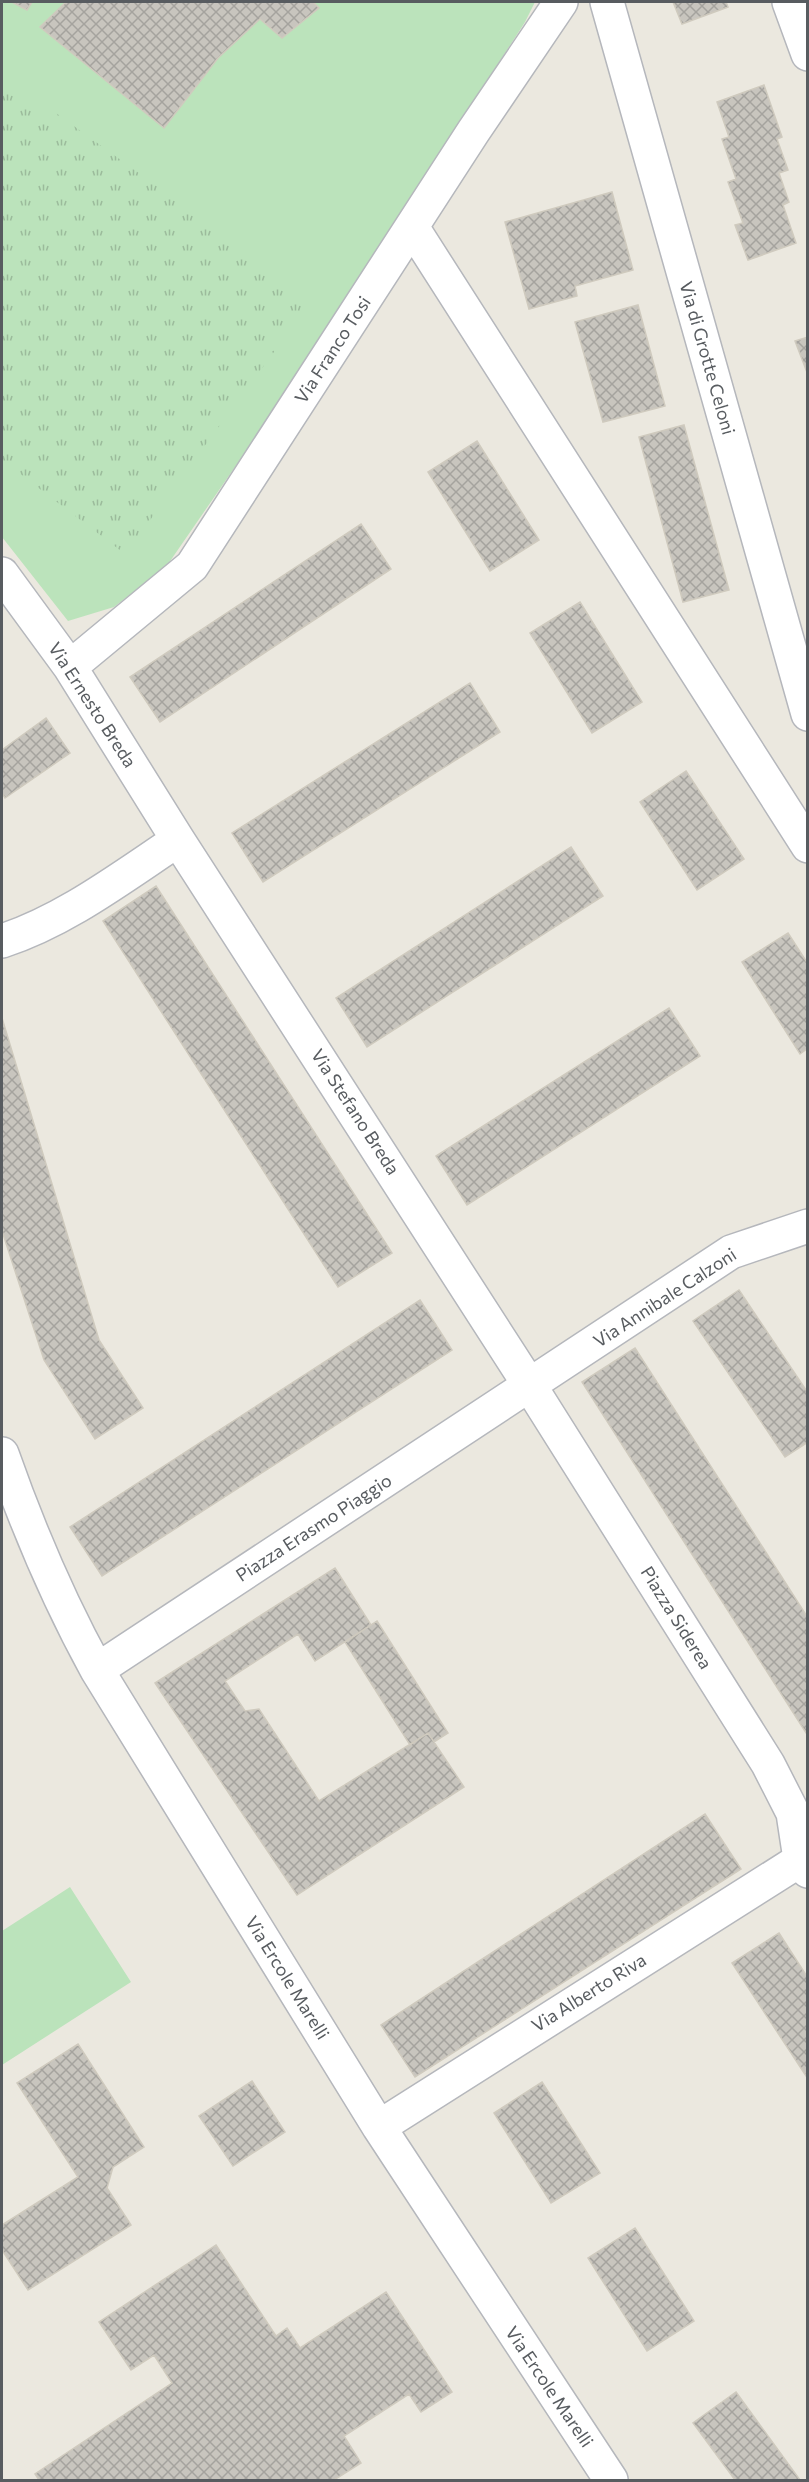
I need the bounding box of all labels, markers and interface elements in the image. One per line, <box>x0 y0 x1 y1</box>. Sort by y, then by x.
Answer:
street label: Via di Grotte Celoni <box>676 278 740 437</box>
street label: Via Franco Tosi <box>289 292 375 407</box>
street label: Via Ernesto Breda <box>44 638 142 771</box>
street label: Via Stefano Breda <box>307 1044 405 1178</box>
street label: Via Annibale Calzoni <box>589 1243 740 1352</box>
street label: Piazza Erasmo Piaggio <box>231 1469 396 1586</box>
street label: Piazza Siderea <box>637 1562 717 1673</box>
street label: Via Ercole Marelli <box>241 1912 335 2043</box>
street label: Via Alberto Riva <box>527 1948 650 2036</box>
street label: Via Ercole Marelli <box>501 2322 598 2451</box>

